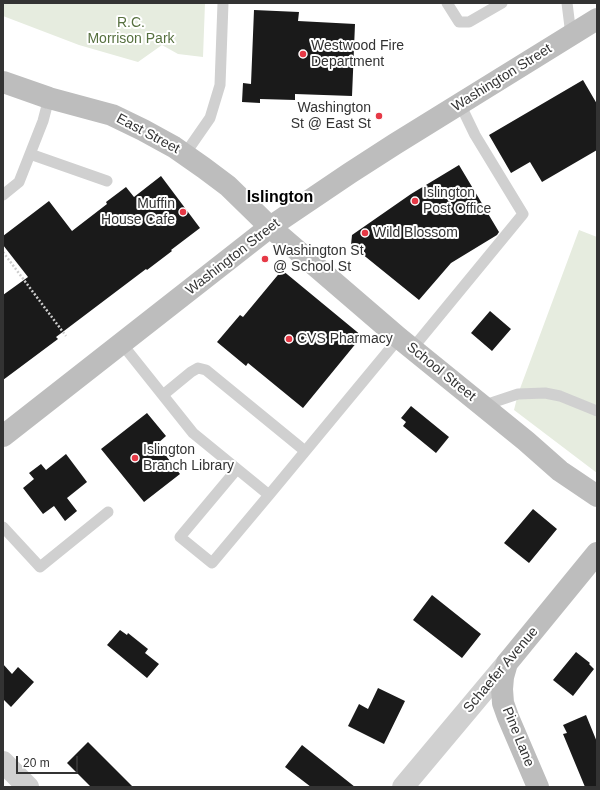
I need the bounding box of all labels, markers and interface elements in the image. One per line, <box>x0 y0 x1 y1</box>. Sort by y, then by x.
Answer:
park label: R.C. Morrison Park <box>87 15 175 48</box>
place label: Westwood Fire Department <box>311 38 404 70</box>
street label: Washington Street <box>449 40 555 116</box>
marker: Westwood Fire Department <box>298 49 308 59</box>
place label: Washington St @ East St <box>291 100 371 132</box>
street label: East Street <box>113 110 183 158</box>
marker: Washington St @ East St <box>374 111 384 121</box>
place label: Islington Post Office <box>423 185 491 218</box>
district label: Islington <box>247 188 313 208</box>
place label: Muffin House Cafe <box>101 196 175 228</box>
marker: Islington Post Office <box>410 196 420 206</box>
marker: Muffin House Cafe <box>178 207 188 217</box>
street label: Washington Street <box>183 215 283 299</box>
place label: Wild Blossom <box>373 225 458 241</box>
marker: Wild Blossom <box>360 228 370 238</box>
place label: Washington St @ School St <box>273 243 364 276</box>
marker: Washington St @ School St <box>260 254 270 264</box>
place label: CVS Pharmacy <box>297 331 393 347</box>
marker: CVS Pharmacy <box>284 334 294 344</box>
street label: School Street <box>403 339 479 405</box>
place label: Islington Branch Library <box>143 442 234 474</box>
marker: Islington Branch Library <box>130 453 140 463</box>
street label: Schaefer Avenue <box>460 624 542 716</box>
street label: Pine Lane <box>498 705 538 769</box>
scale bar <box>18 748 80 774</box>
text: 20 m <box>23 756 50 770</box>

